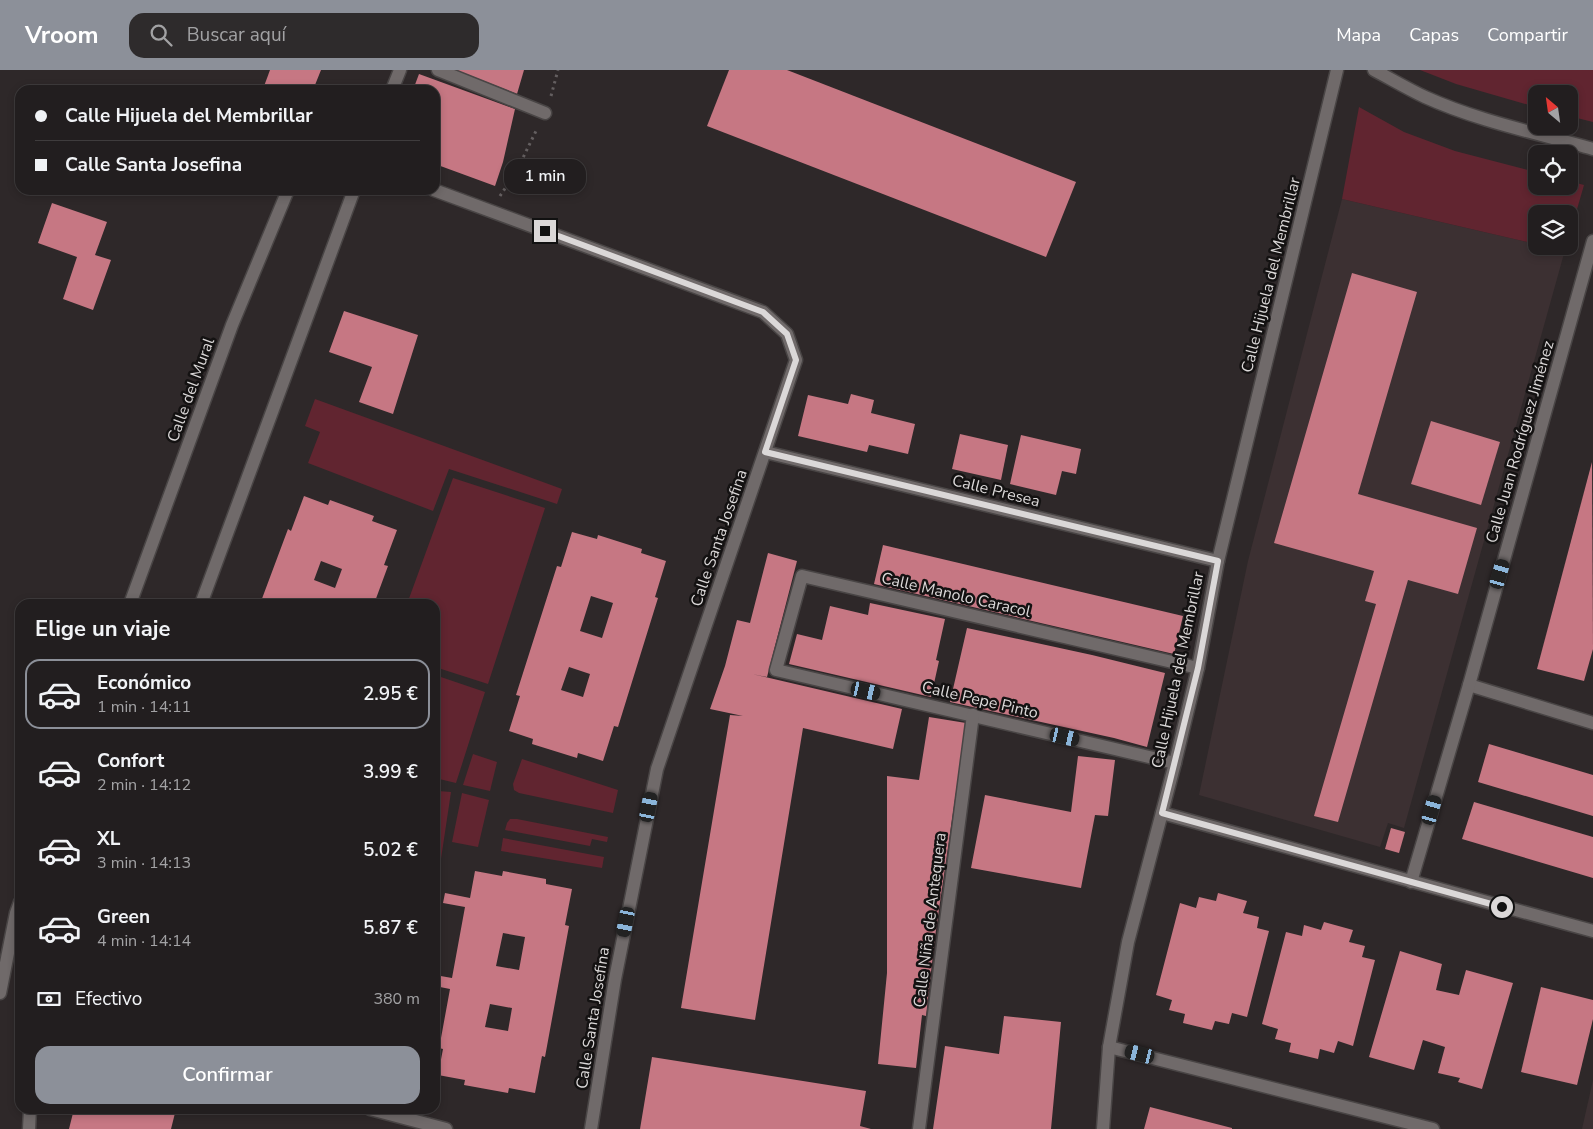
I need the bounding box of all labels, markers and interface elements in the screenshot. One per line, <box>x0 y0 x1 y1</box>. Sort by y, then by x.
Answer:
search box <box>129 13 479 58</box>
text: Vroom <box>25 19 99 51</box>
icon: search <box>147 21 175 49</box>
text: Buscar aquí <box>187 22 286 48</box>
text: Mapa <box>1336 23 1381 47</box>
text: Capas <box>1409 23 1459 47</box>
text: Compartir <box>1487 23 1568 47</box>
north arrow <box>1528 85 1578 135</box>
map controls <box>1528 85 1578 255</box>
text: Calle Hijuela del Membrillar <box>65 103 313 129</box>
button: locate <box>1528 145 1578 195</box>
text: Calle Santa Josefina <box>65 152 242 178</box>
callout: 1 min <box>504 159 586 194</box>
text: 1 min <box>525 165 565 187</box>
street label: Calle Hijuela del Membrillar <box>1236 175 1306 375</box>
button: layers <box>1528 205 1578 255</box>
route end <box>534 220 556 242</box>
street label: Calle del Mural <box>162 335 220 445</box>
street label: Calle Juan Rodríguez Jiménez <box>1481 338 1559 546</box>
street label: Calle Santa Josefina <box>685 467 753 609</box>
street label: Calle Presea <box>950 469 1042 513</box>
car <box>1488 558 1511 590</box>
street label: Calle Manolo Caracol <box>879 567 1033 623</box>
street label: Calle Hijuela del Membrillar <box>1146 569 1210 770</box>
text: Elige un viaje <box>35 614 170 644</box>
text: Económico <box>97 670 191 696</box>
icon: car <box>37 672 82 717</box>
street label: Calle Pepe Pinto <box>920 676 1040 724</box>
car <box>849 680 882 702</box>
text: 2.95 € <box>363 681 418 707</box>
text: 1 min · 14:11 <box>97 696 191 718</box>
car <box>1048 726 1081 748</box>
text: Confort <box>97 748 164 774</box>
icon: car <box>37 750 82 795</box>
text: 3.99 € <box>363 759 418 785</box>
text: 2 min · 14:12 <box>97 774 191 796</box>
car <box>638 791 659 823</box>
car <box>1420 794 1443 826</box>
text: XL <box>97 826 120 852</box>
icon: car <box>37 828 82 873</box>
street label: Calle Niña de Antequera <box>908 831 952 1009</box>
text: 5.02 € <box>363 837 418 863</box>
text: 3 min · 14:13 <box>97 852 191 874</box>
route start <box>1491 896 1513 918</box>
text: Green <box>97 904 150 930</box>
icon: car <box>37 906 82 951</box>
car <box>615 906 636 938</box>
text: 5.87 € <box>363 915 418 941</box>
text: 4 min · 14:14 <box>97 930 191 952</box>
street label: Calle Santa Josefina <box>571 945 615 1091</box>
icon: cash <box>35 985 63 1013</box>
text: Efectivo <box>75 986 142 1012</box>
text: 380 m <box>373 988 420 1010</box>
car <box>1123 1043 1156 1065</box>
button: Confirmar <box>35 1046 420 1104</box>

